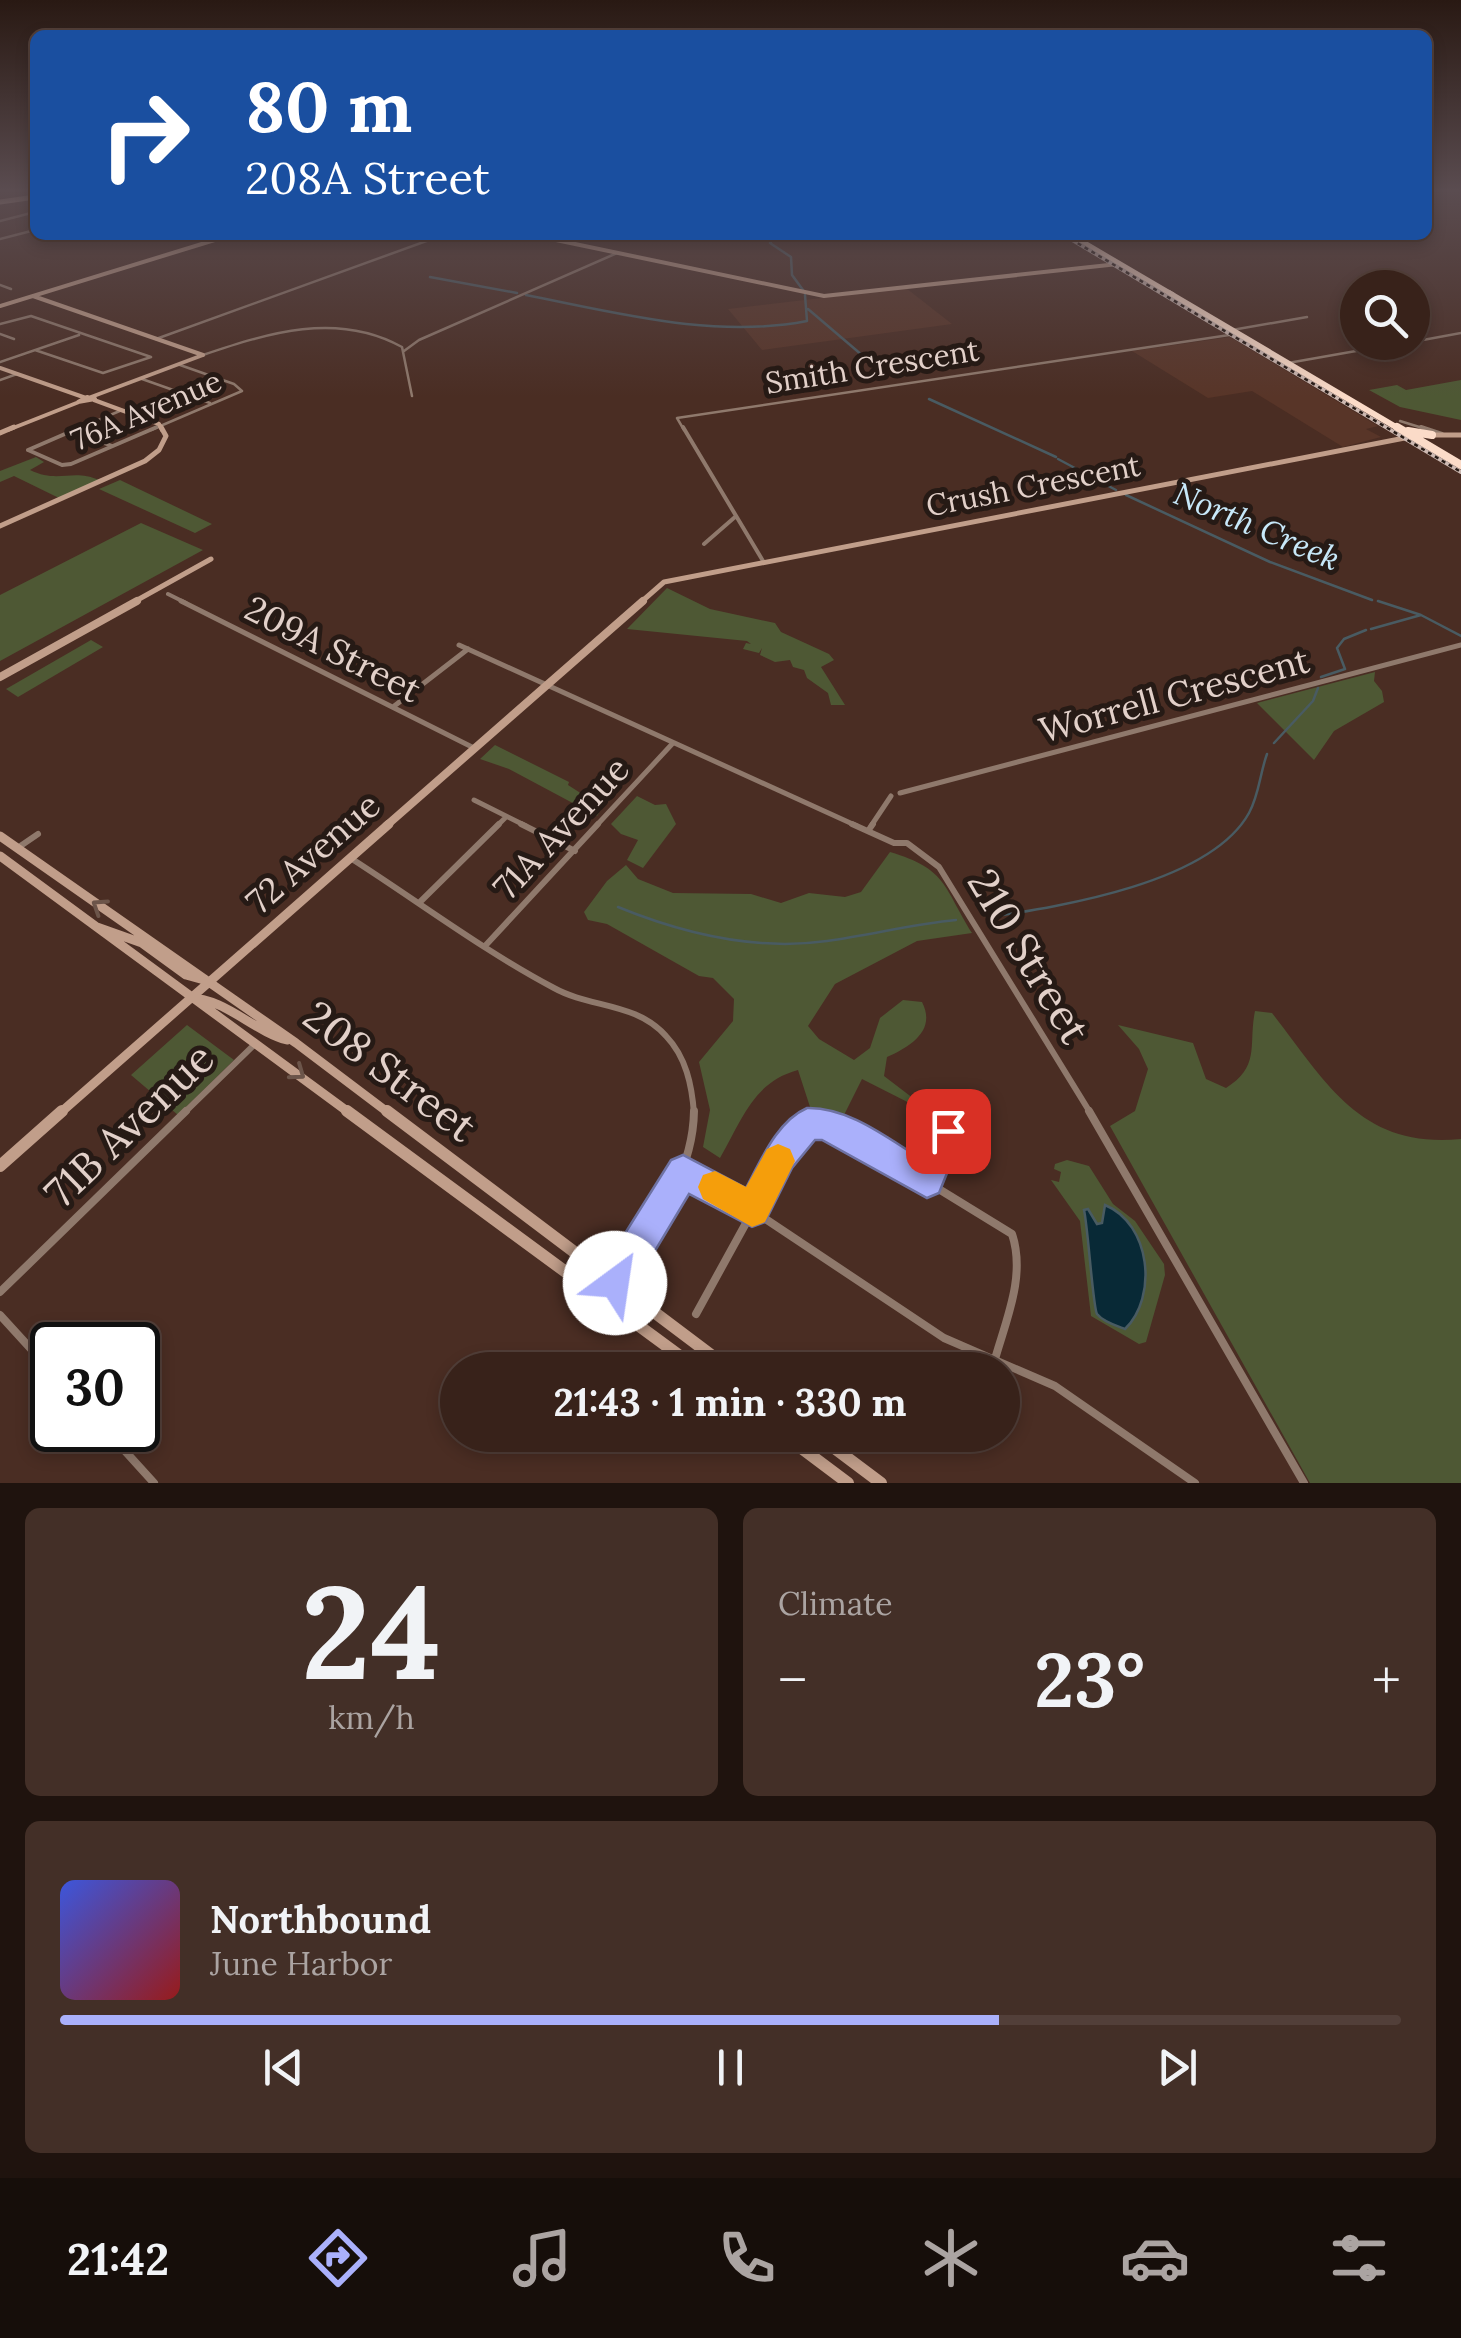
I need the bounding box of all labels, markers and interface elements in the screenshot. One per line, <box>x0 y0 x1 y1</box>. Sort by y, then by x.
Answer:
text: 80 m <box>245 62 412 151</box>
icon: right <box>80 70 210 200</box>
text: 208A Street <box>245 149 490 206</box>
map controls <box>1340 270 1430 360</box>
button: search <box>1340 270 1430 360</box>
street label: Smith Crescent <box>763 330 982 402</box>
street label: 76A Avenue <box>65 361 227 459</box>
street label: Crush Crescent <box>923 446 1144 524</box>
water label: North Creek <box>1168 473 1346 579</box>
street label: 209A Street <box>238 586 429 713</box>
street label: Worrell Crescent <box>1034 637 1314 753</box>
street label: 71A Avenue <box>483 747 639 909</box>
street label: 72 Avenue <box>237 783 389 923</box>
street label: 210 Street <box>956 859 1102 1054</box>
one-way arrow <box>91 900 110 918</box>
street label: 208 Street <box>293 989 488 1154</box>
street label: 71B Avenue <box>33 1031 225 1219</box>
one-way arrow <box>287 1061 305 1079</box>
pin <box>906 1089 991 1174</box>
icon: arrive <box>921 1104 976 1159</box>
position arrow <box>563 1231 667 1335</box>
speed limit sign: 30 <box>30 1322 160 1452</box>
text: 21:43 · 1 min · 330 m <box>553 1378 907 1426</box>
text: 24 <box>301 1548 442 1715</box>
text: Climate <box>778 1583 893 1624</box>
text: 23° <box>1034 1632 1145 1728</box>
text: − <box>778 1645 807 1715</box>
text: + <box>1372 1645 1401 1715</box>
text: km/h <box>328 1697 415 1738</box>
text: Northbound <box>210 1895 431 1943</box>
text: June Harbor <box>210 1943 392 1984</box>
icon: previous <box>256 2040 311 2095</box>
icon: pause <box>703 2040 758 2095</box>
icon: next <box>1150 2040 1205 2095</box>
icon: directions <box>303 2223 373 2293</box>
icon: music <box>507 2223 577 2293</box>
icon: phone <box>712 2223 782 2293</box>
icon: climate <box>916 2223 986 2293</box>
icon: car <box>1120 2223 1190 2293</box>
icon: filters <box>1324 2223 1394 2293</box>
text: 21:42 <box>67 2230 169 2287</box>

